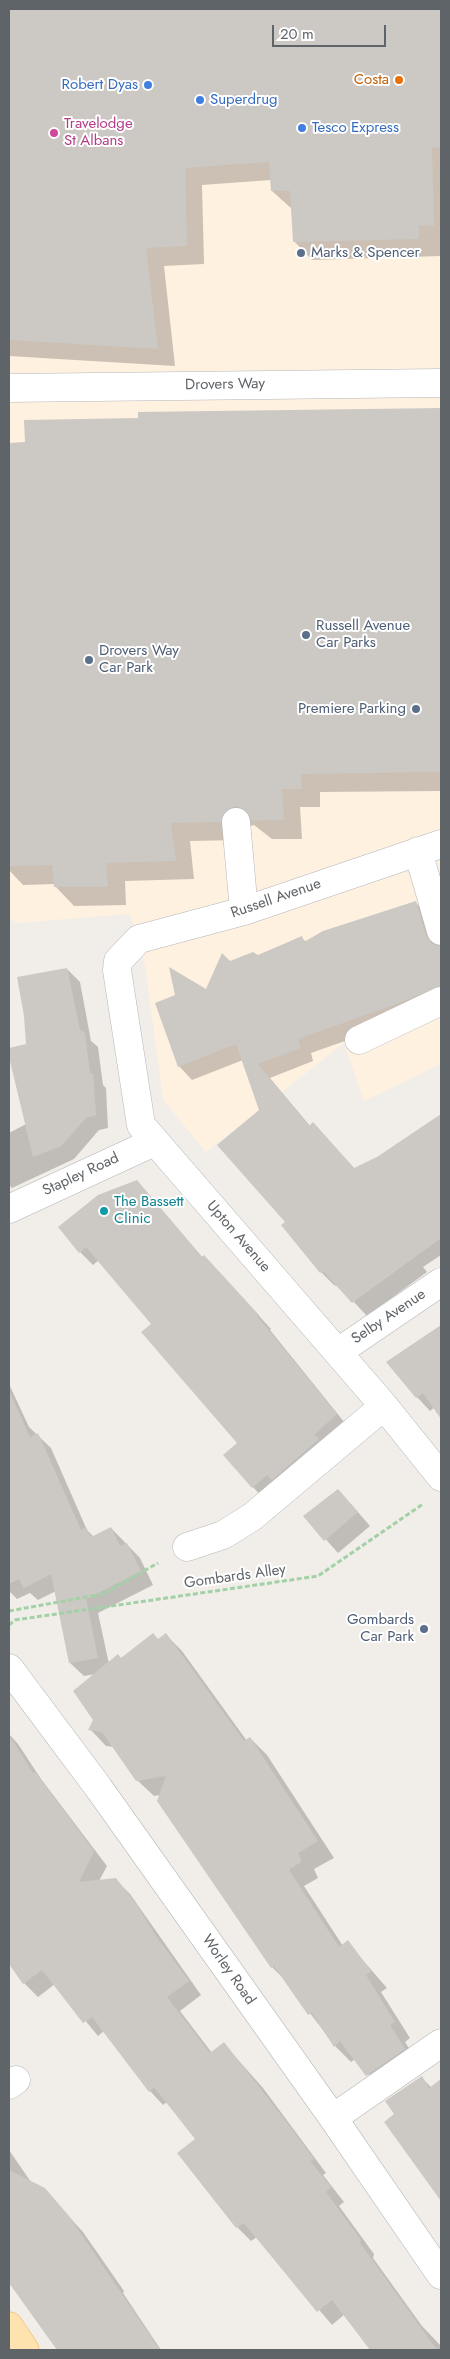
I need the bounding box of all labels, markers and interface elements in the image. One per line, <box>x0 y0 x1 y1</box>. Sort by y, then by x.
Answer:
scale bar <box>275 15 389 47</box>
text: 20 m <box>280 23 314 45</box>
place label: Costa <box>354 71 389 89</box>
marker: Costa <box>393 74 405 86</box>
place label: Robert Dyas <box>62 76 138 94</box>
marker: Robert Dyas <box>142 79 154 91</box>
place label: Superdrug <box>210 91 278 109</box>
marker: Superdrug <box>194 94 206 106</box>
place label: Travelodge St Albans <box>64 115 133 150</box>
place label: Tesco Express <box>312 119 399 137</box>
marker: Tesco Express <box>296 122 308 134</box>
marker: Travelodge St Albans <box>48 127 60 139</box>
place label: Marks & Spencer <box>311 244 420 262</box>
marker: Marks & Spencer <box>295 247 307 259</box>
street label: Drovers Way <box>185 375 265 395</box>
place label: Russell Avenue Car Parks <box>316 617 410 652</box>
marker: Russell Avenue Car Parks <box>300 629 312 641</box>
place label: Drovers Way Car Park <box>99 642 179 677</box>
marker: Drovers Way Car Park <box>83 654 95 666</box>
place label: Premiere Parking <box>298 700 406 718</box>
marker: Premiere Parking <box>410 703 422 715</box>
street label: Russell Avenue <box>229 875 323 923</box>
street label: Stapley Road <box>40 1150 122 1200</box>
place label: The Bassett Clinic <box>114 1193 184 1228</box>
street label: Upton Avenue <box>202 1198 274 1276</box>
marker: The Bassett Clinic <box>98 1205 110 1217</box>
street label: Selby Avenue <box>349 1286 429 1348</box>
street label: Gombards Alley <box>183 1561 287 1593</box>
place label: Gombards Car Park <box>347 1611 414 1646</box>
marker: Gombards Car Park <box>418 1623 430 1635</box>
street label: Worley Road <box>197 1932 259 2008</box>

